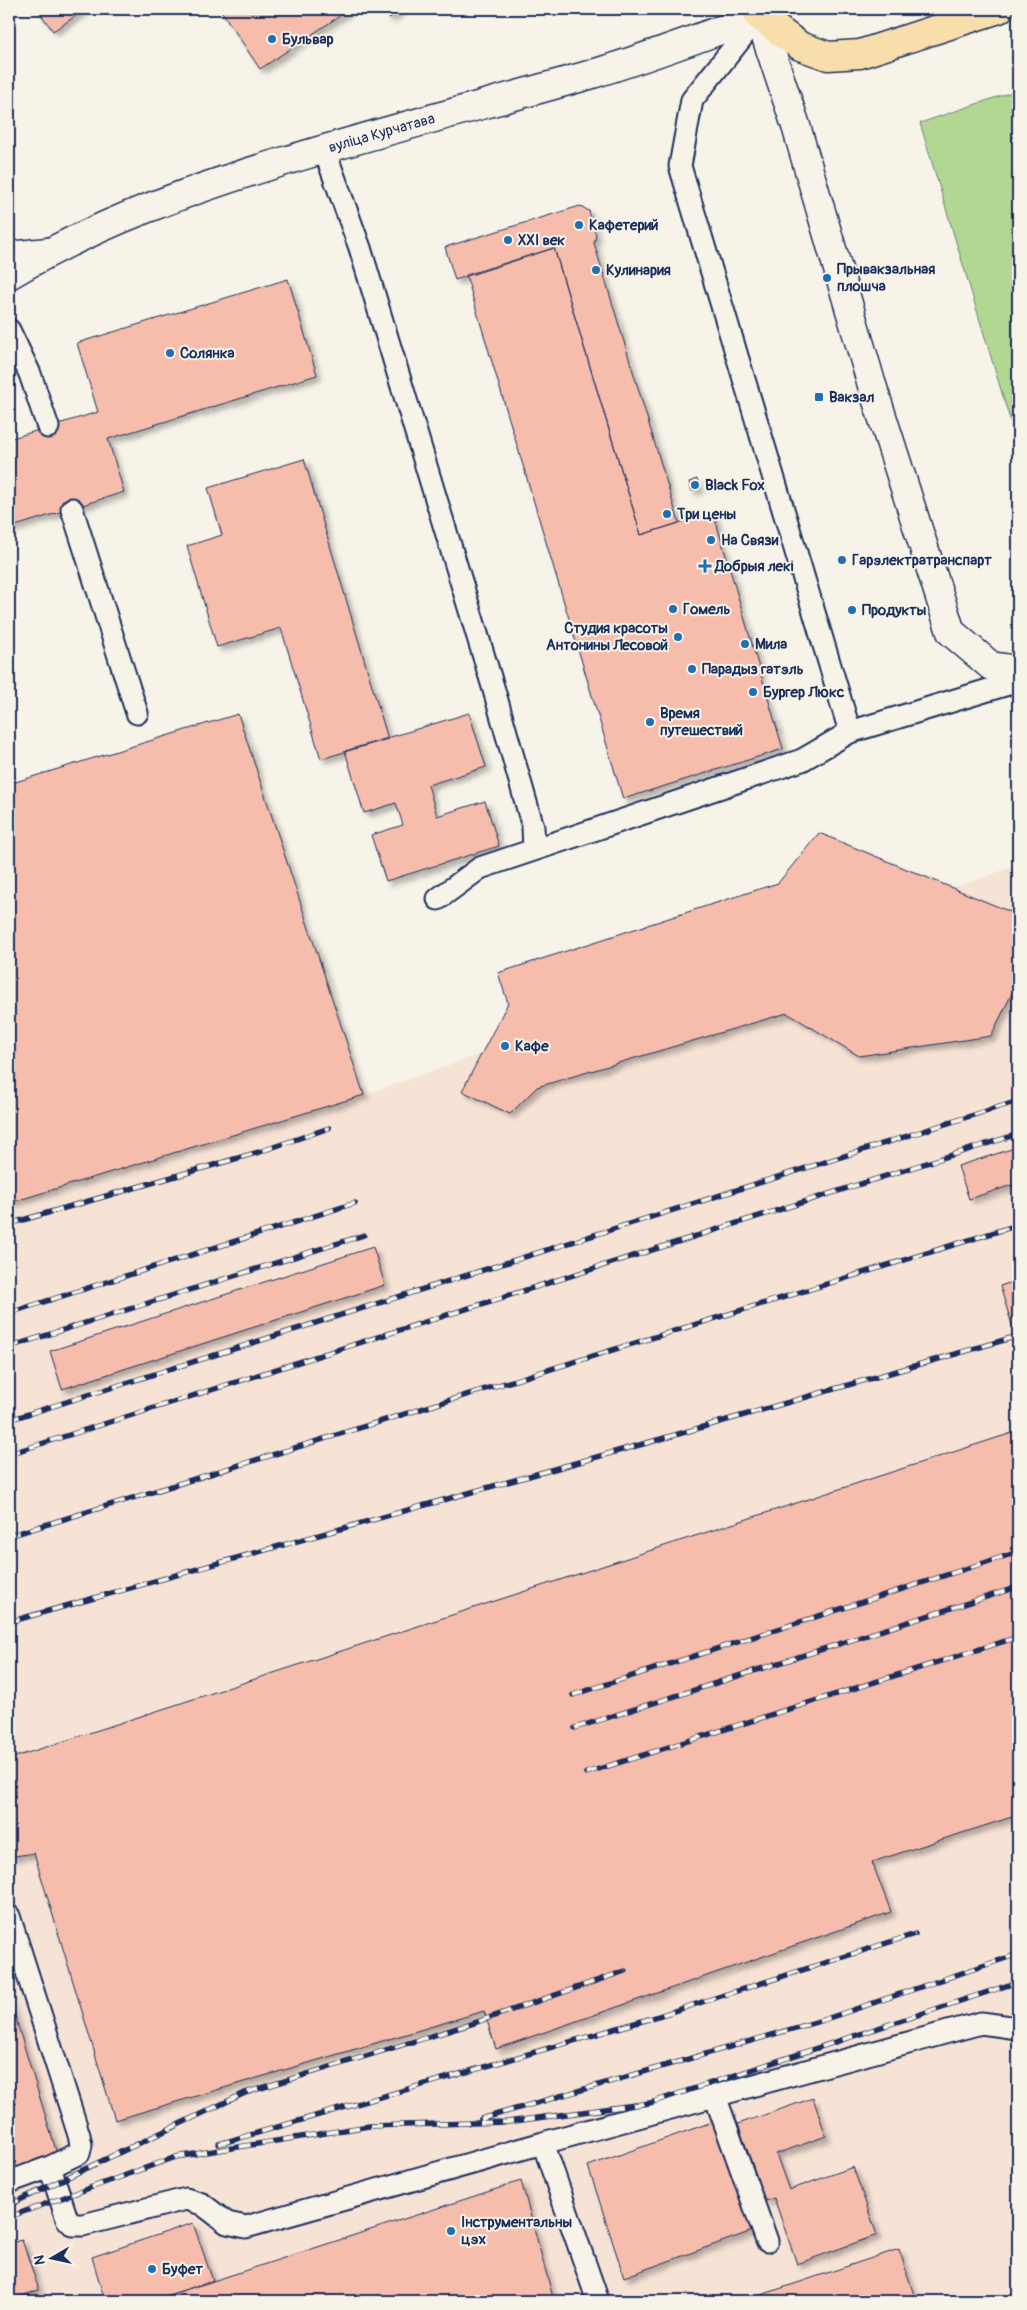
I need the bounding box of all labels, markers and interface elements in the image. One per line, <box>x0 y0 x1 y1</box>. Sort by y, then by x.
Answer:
place label: Бульвар <box>282 30 334 49</box>
marker: Бульвар <box>266 33 278 45</box>
street label: вуліца Курчатава <box>326 109 437 157</box>
place label: Кафетерий <box>589 216 658 235</box>
marker: Кафетерий <box>573 219 585 231</box>
place label: XXI век <box>518 231 565 250</box>
marker: XXI век <box>502 234 514 246</box>
place label: Прывакзальная плошча <box>837 260 935 296</box>
place label: Кулинария <box>606 261 671 280</box>
marker: Кулинария <box>590 264 602 276</box>
marker: Прывакзальная плошча <box>821 272 833 284</box>
place label: Солянка <box>180 344 234 363</box>
marker: Солянка <box>164 347 176 359</box>
place label: Вакзал <box>829 388 874 407</box>
marker: Вакзал <box>813 391 825 403</box>
place label: Black Fox <box>705 476 765 495</box>
marker: Black Fox <box>689 479 701 491</box>
place label: Три цены <box>676 505 737 524</box>
marker: Три цены <box>661 508 673 520</box>
place label: На Связи <box>721 531 779 550</box>
marker: На Связи <box>705 534 717 546</box>
place label: Гарэлектратранспарт <box>852 551 992 570</box>
marker: Гарэлектратранспарт <box>836 554 848 566</box>
place label: Добрыя лекі <box>714 557 794 576</box>
marker: Добрыя лекі <box>699 560 711 572</box>
place label: Гомель <box>683 600 730 619</box>
place label: Продукты <box>862 601 927 620</box>
marker: Гомель <box>667 603 679 615</box>
marker: Продукты <box>846 604 858 616</box>
place label: Студия красоты Антонины Лесовой <box>546 619 668 655</box>
marker: Студия красоты Антонины Лесовой <box>672 631 684 643</box>
place label: Мила <box>755 635 787 654</box>
marker: Мила <box>739 638 751 650</box>
place label: Парадыз гатэль <box>702 660 804 679</box>
marker: Парадыз гатэль <box>686 663 698 675</box>
place label: Бургер Люкс <box>763 683 845 702</box>
marker: Бургер Люкс <box>747 686 759 698</box>
place label: Время путешествий <box>660 704 743 740</box>
marker: Время путешествий <box>644 716 656 728</box>
place label: Кафе <box>515 1037 549 1056</box>
marker: Кафе <box>499 1040 511 1052</box>
place label: Інструментальны цэх <box>461 2213 573 2249</box>
marker: Інструментальны цэх <box>445 2225 457 2237</box>
north arrow <box>28 2232 78 2282</box>
text: N <box>31 2254 49 2266</box>
place label: Буфет <box>162 2260 203 2279</box>
marker: Буфет <box>146 2263 158 2275</box>

